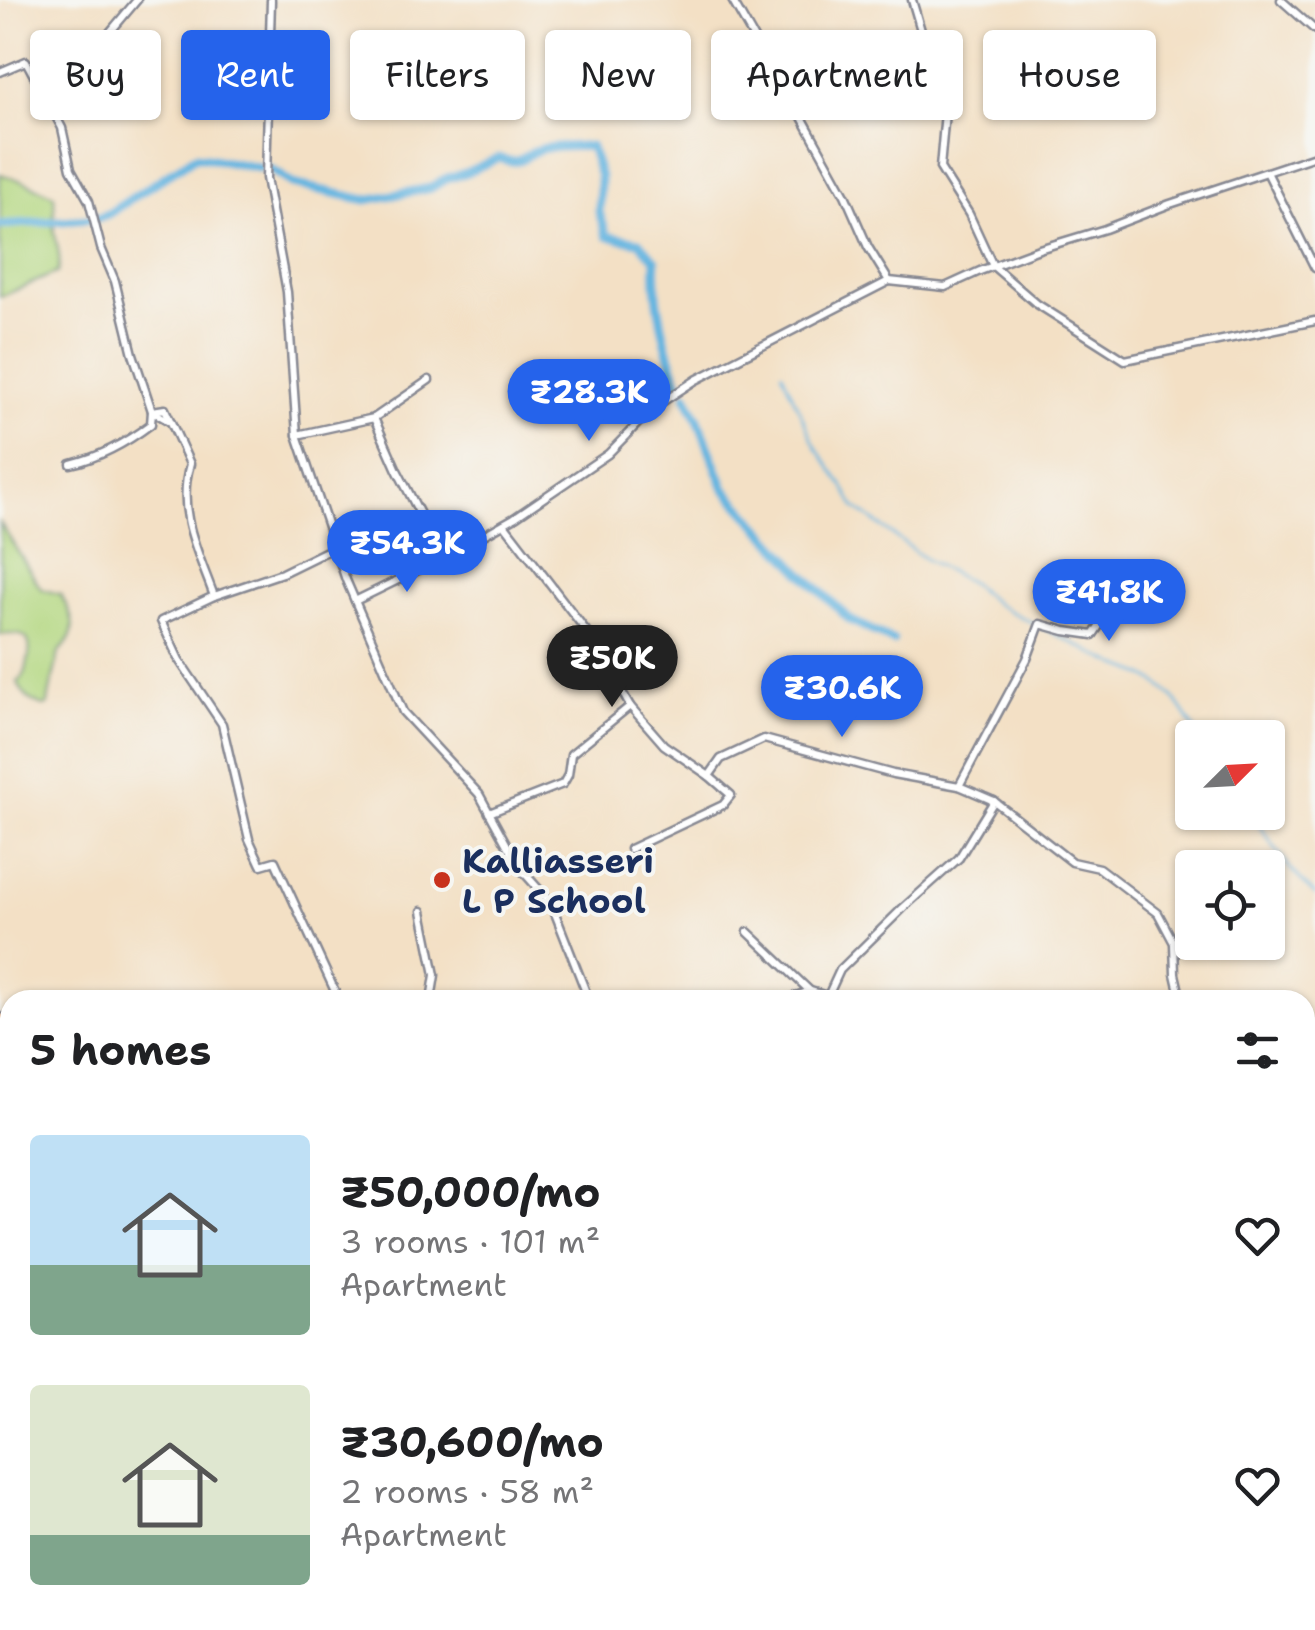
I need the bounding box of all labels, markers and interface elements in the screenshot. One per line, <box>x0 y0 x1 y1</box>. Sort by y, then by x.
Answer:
chip: Buy <box>30 30 161 120</box>
chip: Rent <box>181 30 330 120</box>
chip: Filters <box>350 30 525 120</box>
chip: New <box>545 30 691 120</box>
chip: Apartment <box>711 30 963 120</box>
chip: House <box>983 30 1156 120</box>
pin: ₹28.3K <box>508 359 670 444</box>
text: ₹28.3K <box>530 370 648 413</box>
pin: ₹54.3K <box>326 510 488 595</box>
text: ₹54.3K <box>349 521 465 564</box>
pin: ₹41.8K <box>1028 559 1190 644</box>
text: ₹41.8K <box>1055 570 1163 613</box>
pin: ₹50K <box>553 625 671 710</box>
text: ₹50K <box>569 636 655 679</box>
pin: ₹30.6K <box>761 655 923 740</box>
text: ₹30.6K <box>783 666 901 709</box>
north arrow <box>1175 720 1285 830</box>
map controls <box>1175 720 1285 960</box>
place label: Kalliasseri L P School <box>462 837 654 924</box>
button: locate <box>1175 850 1285 960</box>
marker: Kalliasseri L P School <box>431 869 453 891</box>
text: 5 homes <box>30 1022 211 1078</box>
icon: filters <box>1230 1023 1285 1078</box>
text: ₹50,000/mo <box>340 1164 601 1220</box>
icon: home <box>110 1175 230 1295</box>
icon: heart <box>1230 1208 1285 1263</box>
text: 3 rooms · 101 m² <box>340 1220 600 1263</box>
text: Apartment <box>340 1263 507 1306</box>
text: ₹30,600/mo <box>340 1414 604 1470</box>
icon: home <box>110 1425 230 1545</box>
icon: heart <box>1230 1458 1285 1513</box>
text: 2 rooms · 58 m² <box>340 1470 594 1513</box>
text: Apartment <box>340 1513 507 1556</box>

